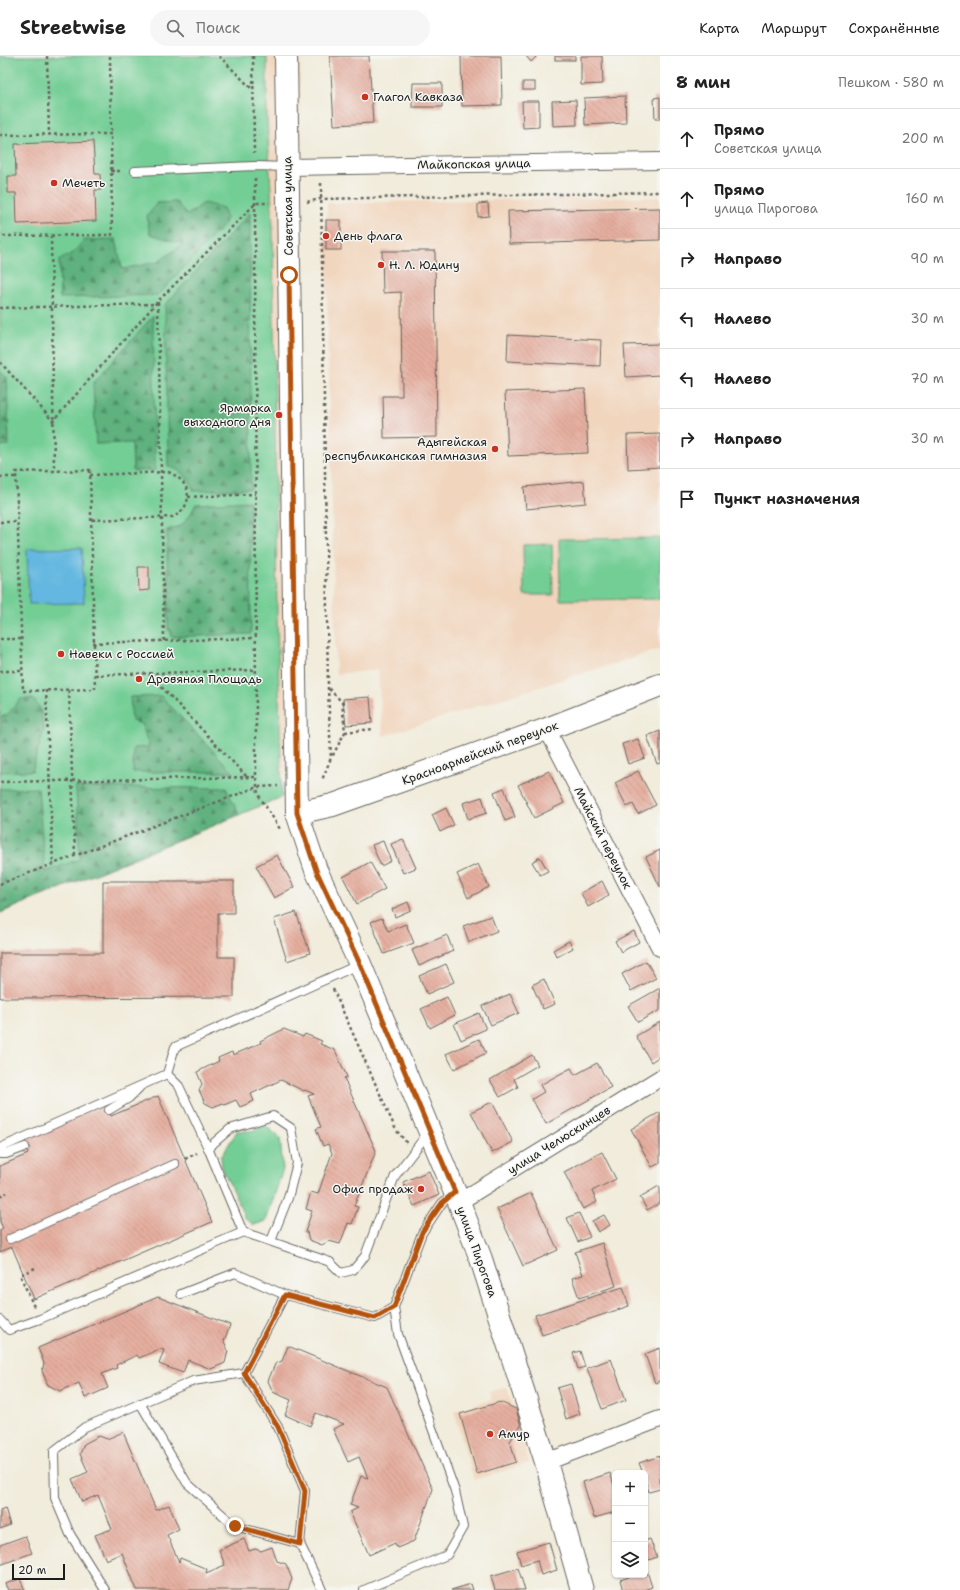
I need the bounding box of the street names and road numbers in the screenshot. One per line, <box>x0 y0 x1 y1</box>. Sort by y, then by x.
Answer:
street label: Майкопская улица <box>417 155 531 173</box>
street label: Советская улица <box>279 156 297 256</box>
street label: Красноармейский переулок <box>400 717 561 789</box>
street label: Майский переулок <box>570 784 636 892</box>
street label: улица Челюскинцев <box>505 1102 613 1178</box>
street label: улица Пирогова <box>453 1204 501 1300</box>

